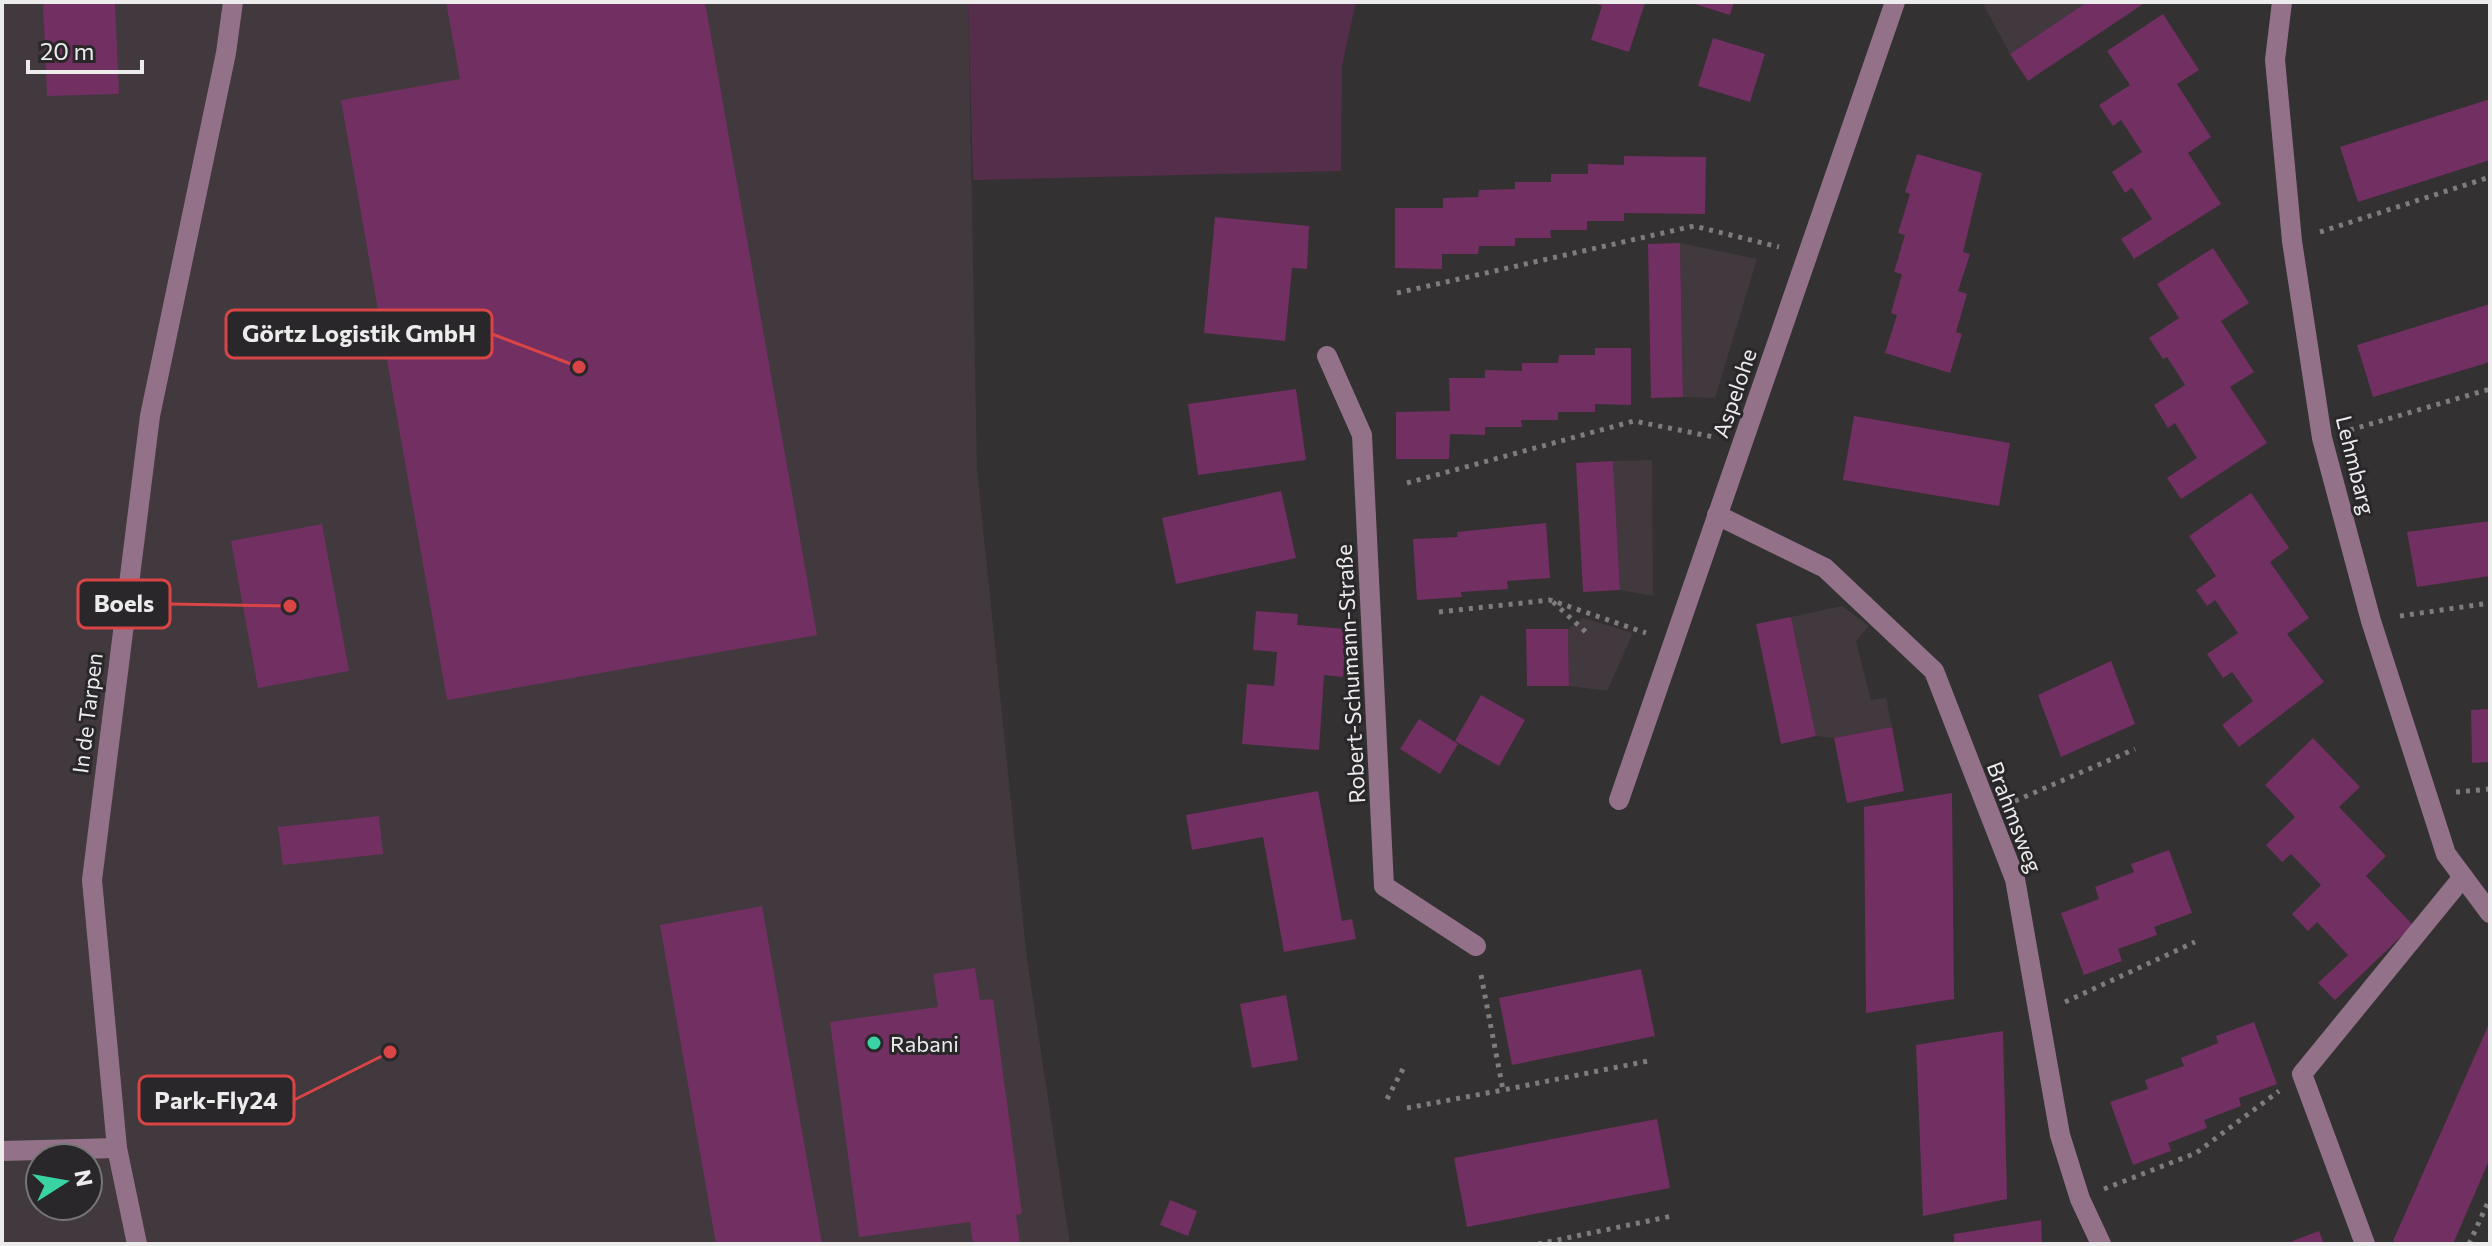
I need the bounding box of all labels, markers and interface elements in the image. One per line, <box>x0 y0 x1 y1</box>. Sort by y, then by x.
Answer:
scale bar <box>28 24 142 74</box>
text: 20 m <box>40 36 94 65</box>
callout: Görtz Logistik GmbH <box>226 310 492 358</box>
text: Görtz Logistik GmbH <box>242 318 476 347</box>
street label: Aspelohe <box>1706 345 1762 441</box>
street label: Lehmbarg <box>2331 413 2381 517</box>
street label: Robert-Schumann-Straße <box>1330 544 1370 804</box>
callout: Boels <box>78 580 170 628</box>
text: Boels <box>94 588 154 617</box>
street label: In de Tarpen <box>66 651 108 775</box>
street label: Brahmsweg <box>1981 758 2049 876</box>
place label: Rabani <box>890 1030 959 1057</box>
marker: Rabani <box>865 1034 883 1052</box>
callout: Park-Fly24 <box>139 1076 294 1124</box>
text: Park-Fly24 <box>154 1085 278 1114</box>
north arrow <box>24 1142 104 1222</box>
text: N <box>69 1167 99 1189</box>

